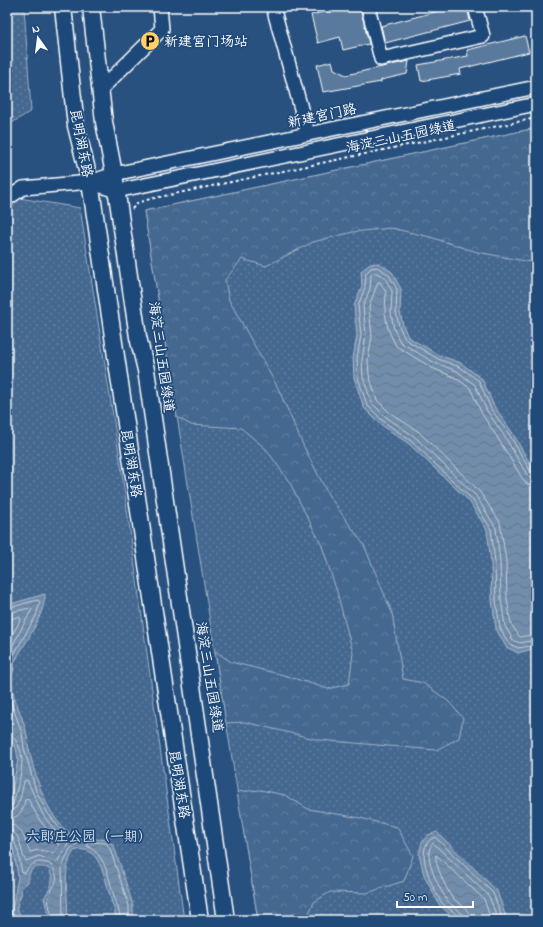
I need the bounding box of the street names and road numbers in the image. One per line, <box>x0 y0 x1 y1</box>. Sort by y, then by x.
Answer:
street label: 新建宫门路 <box>286 99 359 134</box>
street label: 昆明湖东路 <box>64 107 98 180</box>
street label: 海淀三山五园绿道 <box>344 116 458 159</box>
street label: 海淀三山五园绿道 <box>142 300 179 414</box>
street label: 昆明湖东路 <box>115 427 146 499</box>
street label: 海淀三山五园绿道 <box>189 620 228 734</box>
street label: 昆明湖东路 <box>163 748 194 820</box>

